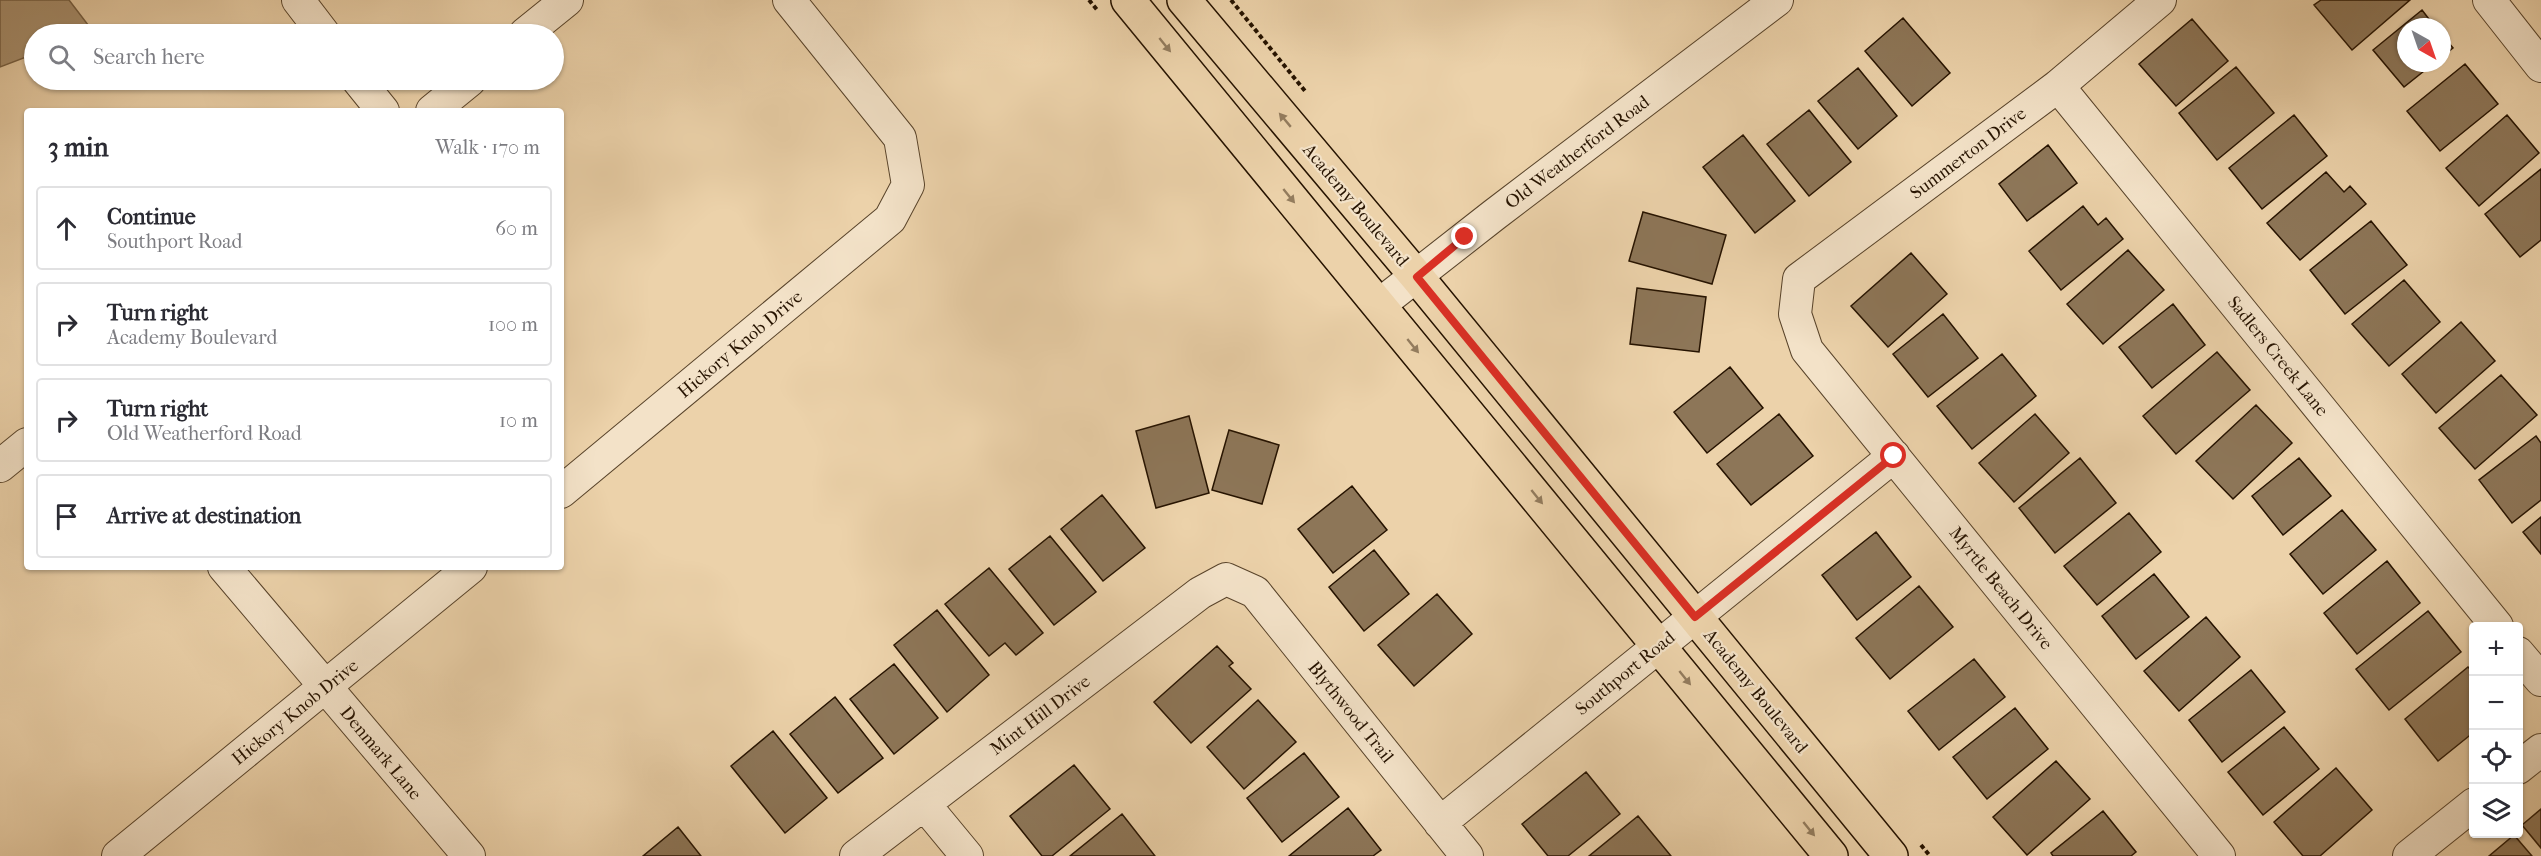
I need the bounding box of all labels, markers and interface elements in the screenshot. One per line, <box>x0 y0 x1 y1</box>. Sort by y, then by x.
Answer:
north arrow <box>2397 18 2451 72</box>
search box <box>24 24 564 90</box>
one-way arrow <box>1158 37 1171 52</box>
icon: search <box>45 41 78 74</box>
text: Search here <box>93 44 205 70</box>
street label: Old Weatherford Road <box>1501 91 1654 214</box>
street label: Summerton Drive <box>1906 103 2030 204</box>
one-way arrow <box>1278 112 1291 128</box>
text: 3 min <box>48 132 109 163</box>
text: Walk · 170 m <box>435 136 540 159</box>
street label: Academy Boulevard <box>1298 139 1413 271</box>
one-way arrow <box>1282 188 1295 203</box>
text: Continue <box>107 204 196 230</box>
icon: ahead <box>50 212 83 245</box>
text: 60 m <box>495 217 538 240</box>
route end <box>1451 223 1477 249</box>
text: Southport Road <box>107 230 242 253</box>
street label: Hickory Knob Drive <box>674 286 807 403</box>
street label: Sadlers Creek Lane <box>2223 292 2332 421</box>
text: Turn right <box>107 300 208 326</box>
icon: right <box>50 308 83 341</box>
text: 100 m <box>488 313 538 336</box>
text: Academy Boulevard <box>107 326 277 349</box>
one-way arrow <box>1406 338 1419 354</box>
text: Turn right <box>107 396 208 422</box>
icon: right <box>50 404 83 437</box>
text: 10 m <box>499 409 538 432</box>
text: Old Weatherford Road <box>107 422 302 445</box>
route start <box>1880 442 1906 468</box>
one-way arrow <box>1530 489 1543 505</box>
icon: arrive <box>50 500 83 533</box>
text: Arrive at destination <box>107 503 301 529</box>
street label: Myrtle Beach Drive <box>1945 523 2057 654</box>
map controls <box>2469 622 2523 838</box>
button: + <box>2469 622 2523 676</box>
street label: Academy Boulevard <box>1699 624 1812 758</box>
street label: Southport Road <box>1571 627 1679 720</box>
street label: Hickory Knob Drive <box>228 655 363 770</box>
street label: Blythwood Trail <box>1303 657 1398 767</box>
one-way arrow <box>1679 670 1692 686</box>
street label: Mint Hill Drive <box>986 671 1095 760</box>
button: − <box>2469 676 2523 730</box>
street label: Denmark Lane <box>335 702 426 804</box>
button: locate <box>2469 730 2523 784</box>
button: layers <box>2469 784 2523 838</box>
one-way arrow <box>1802 821 1815 836</box>

